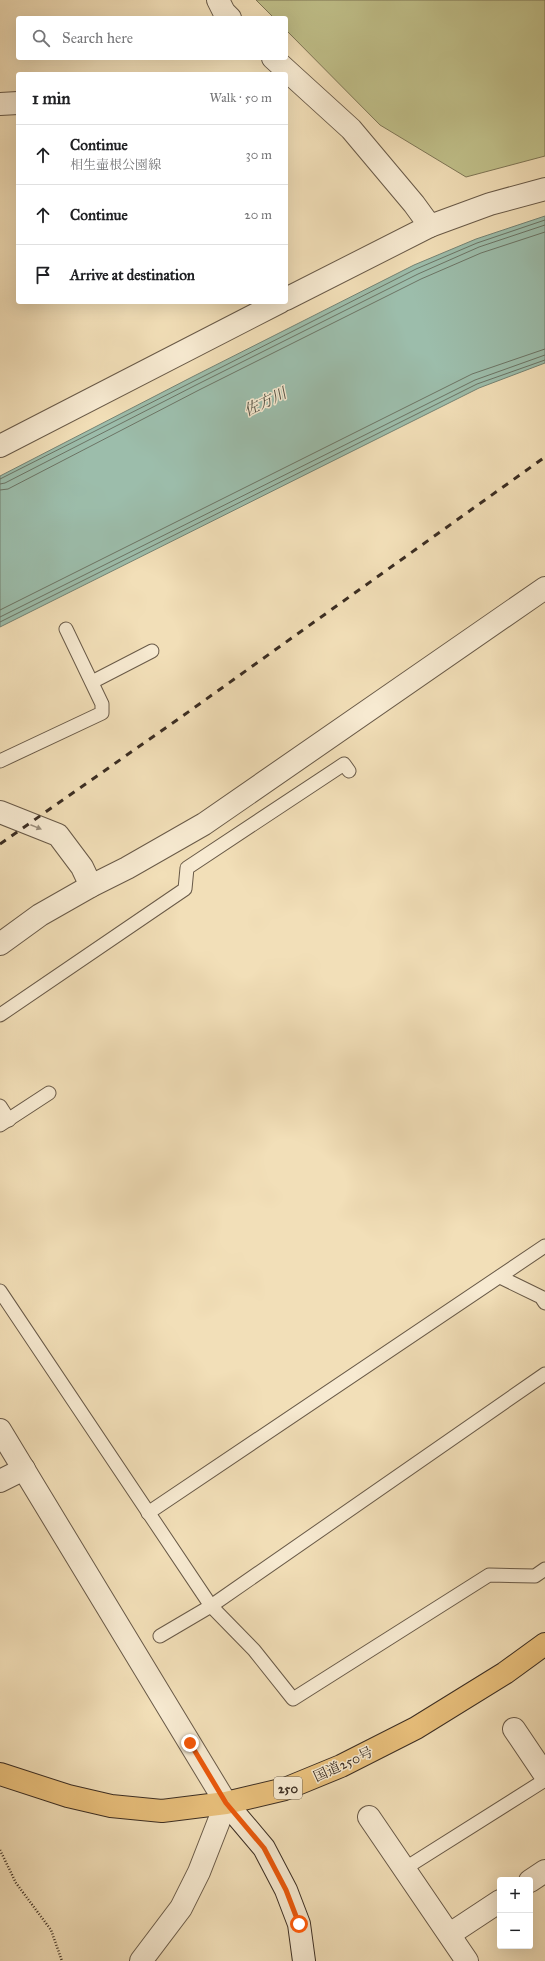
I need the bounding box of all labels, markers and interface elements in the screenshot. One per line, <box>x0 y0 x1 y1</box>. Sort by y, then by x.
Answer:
search box <box>16 16 288 60</box>
icon: search <box>30 27 52 49</box>
text: Search here <box>62 29 133 47</box>
text: 1 min <box>32 88 71 109</box>
text: Walk · 50 m <box>209 90 272 106</box>
text: Continue <box>70 136 128 154</box>
icon: ahead <box>32 144 54 166</box>
text: 30 m <box>246 147 272 163</box>
text: 相生壷根公園線 <box>70 157 161 173</box>
icon: ahead <box>32 204 54 226</box>
text: Continue <box>70 206 128 224</box>
text: 20 m <box>244 207 272 223</box>
icon: arrive <box>32 264 54 286</box>
text: Arrive at destination <box>70 266 195 284</box>
water label: 佐方川 <box>241 383 291 420</box>
one-way arrow <box>31 824 43 830</box>
route end <box>181 1734 199 1752</box>
street label: 国道250号 <box>311 1743 376 1786</box>
road number: 250 <box>274 1777 302 1799</box>
map controls <box>497 1877 533 1949</box>
button: + <box>497 1877 533 1913</box>
button: − <box>497 1913 533 1949</box>
route start <box>290 1915 308 1933</box>

